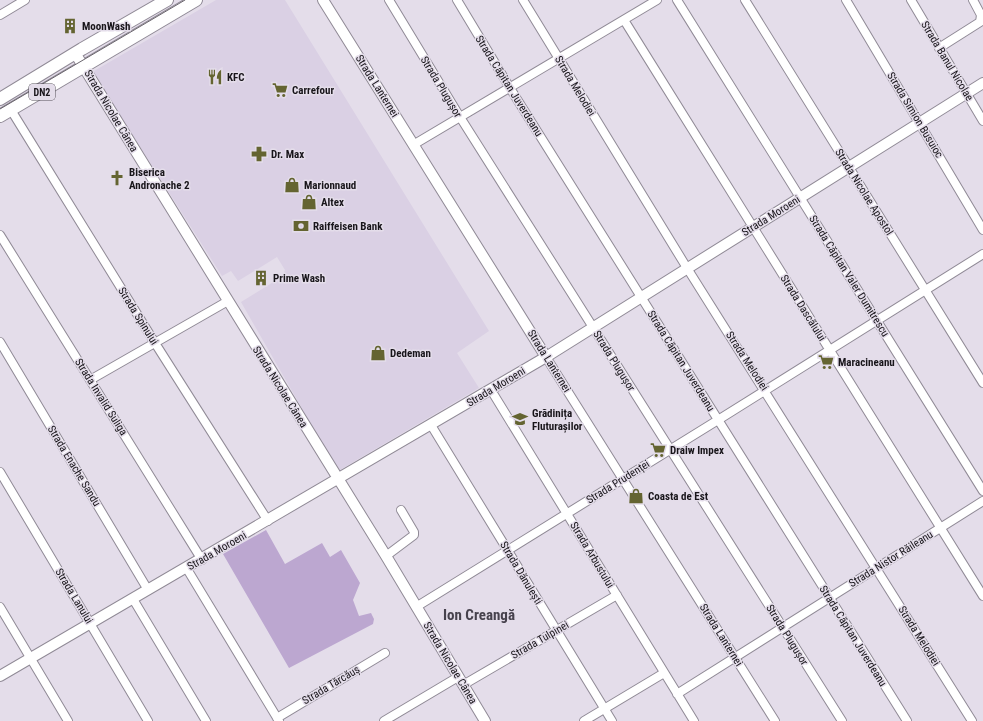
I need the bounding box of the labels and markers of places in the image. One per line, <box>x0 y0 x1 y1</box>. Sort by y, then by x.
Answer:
building icon: MoonWash <box>61 17 79 35</box>
place label: MoonWash <box>82 20 130 33</box>
restaurant icon: KFC <box>206 68 224 86</box>
place label: KFC <box>227 71 245 84</box>
supermarket icon: Carrefour <box>271 81 289 99</box>
place label: Carrefour <box>292 84 334 97</box>
pharmacy icon: Dr. Max <box>250 145 268 163</box>
place label: Dr. Max <box>271 148 304 161</box>
place label: Biserica Andronache 2 <box>129 166 190 192</box>
church icon: Biserica Andronache 2 <box>108 169 126 187</box>
shop icon: Marionnaud <box>283 176 301 194</box>
place label: Marionnaud <box>304 179 356 192</box>
shop icon: Altex <box>300 193 318 211</box>
place label: Altex <box>321 196 344 209</box>
bank icon: Raiffeisen Bank <box>292 217 310 235</box>
place label: Raiffeisen Bank <box>313 220 383 233</box>
building icon: Prime Wash <box>252 269 270 287</box>
place label: Prime Wash <box>273 272 325 285</box>
shop icon: Dedeman <box>369 344 387 362</box>
place label: Dedeman <box>390 347 431 360</box>
supermarket icon: Maracineanu <box>817 353 835 371</box>
place label: Maracineanu <box>838 356 895 369</box>
place label: Grădinița Fluturașilor <box>532 407 583 433</box>
school or university icon: Grădinița Fluturașilor <box>511 410 529 428</box>
supermarket icon: Draiw Impex <box>649 441 667 459</box>
place label: Draiw Impex <box>670 444 724 457</box>
shop icon: Coasta de Est <box>627 487 645 505</box>
place label: Coasta de Est <box>648 490 709 503</box>

